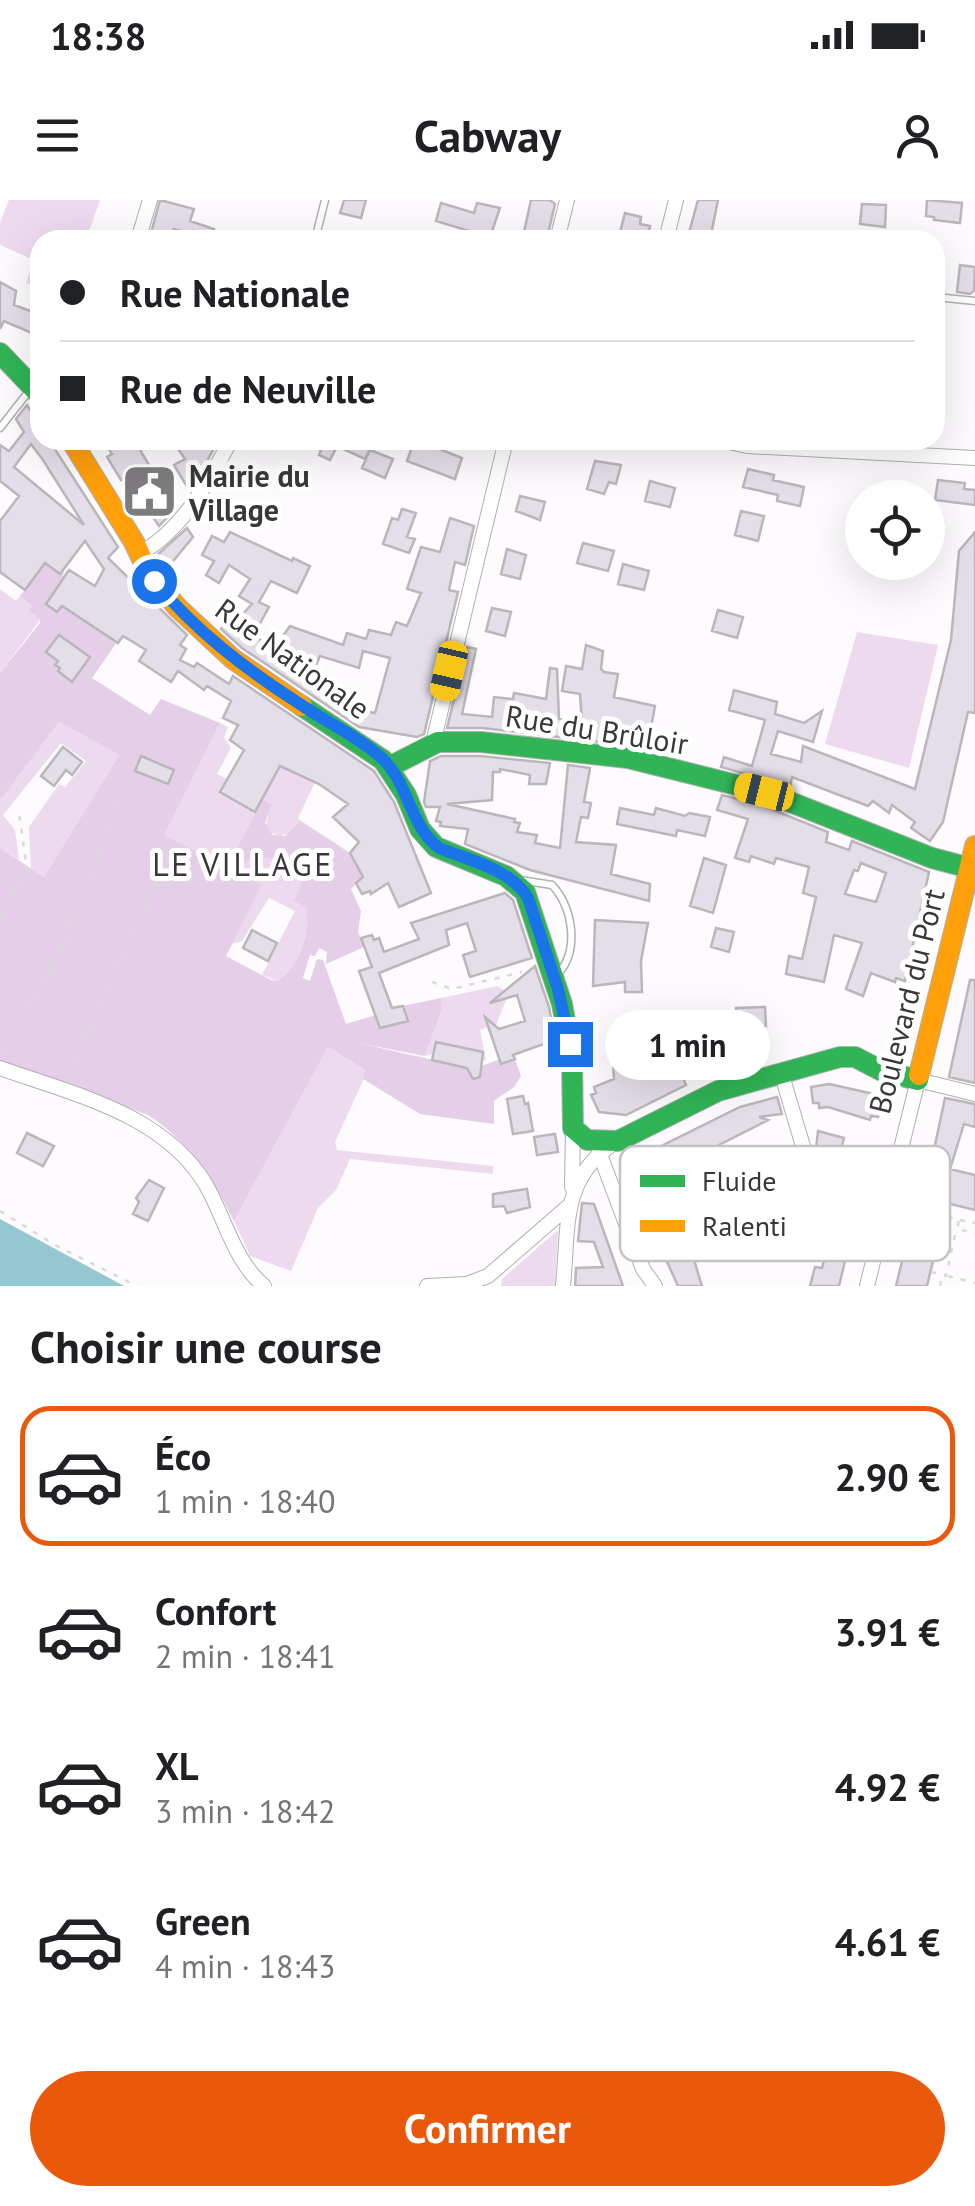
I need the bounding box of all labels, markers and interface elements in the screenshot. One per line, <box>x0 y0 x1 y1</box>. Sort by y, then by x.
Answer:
text: 18:38 <box>50 11 146 60</box>
text: Cabway <box>414 106 561 164</box>
icon: menu <box>30 108 85 163</box>
icon: person <box>890 108 945 163</box>
text: Rue Nationale <box>120 268 350 317</box>
text: Rue de Neuville <box>120 364 376 413</box>
place label: Mairie du Village <box>188 456 310 529</box>
public building icon: Mairie du Village <box>120 462 180 522</box>
map controls <box>845 480 945 580</box>
button: locate <box>845 480 945 580</box>
route start <box>132 559 177 604</box>
street label: Rue Nationale <box>208 589 378 727</box>
car <box>428 638 470 704</box>
street label: Rue du Brûloir <box>503 695 691 763</box>
car <box>731 770 797 814</box>
district label: LE VILLAGE <box>152 843 334 885</box>
street label: Boulevard du Port <box>859 885 953 1117</box>
callout: 1 min <box>605 1009 770 1079</box>
route end <box>548 1022 593 1067</box>
text: 1 min <box>648 1024 727 1066</box>
legend <box>620 1146 950 1261</box>
text: Fluide <box>702 1162 777 1199</box>
text: Ralenti <box>702 1207 787 1244</box>
text: Choisir une course <box>30 1317 382 1375</box>
icon: car <box>35 1431 125 1521</box>
text: Éco <box>155 1431 211 1480</box>
text: 2.90 € <box>835 1452 940 1501</box>
text: 1 min · 18:40 <box>155 1480 335 1522</box>
icon: car <box>35 1586 125 1676</box>
text: Confort <box>155 1586 276 1635</box>
text: 3.91 € <box>835 1607 940 1656</box>
text: 2 min · 18:41 <box>155 1635 335 1677</box>
icon: car <box>35 1741 125 1831</box>
text: XL <box>155 1741 199 1790</box>
text: 4.92 € <box>835 1762 940 1811</box>
text: 3 min · 18:42 <box>155 1790 335 1832</box>
icon: car <box>35 1896 125 1986</box>
text: Green <box>155 1896 251 1945</box>
text: 4.61 € <box>835 1917 940 1966</box>
text: 4 min · 18:43 <box>155 1945 335 1987</box>
button: Confirmer <box>30 2071 945 2186</box>

